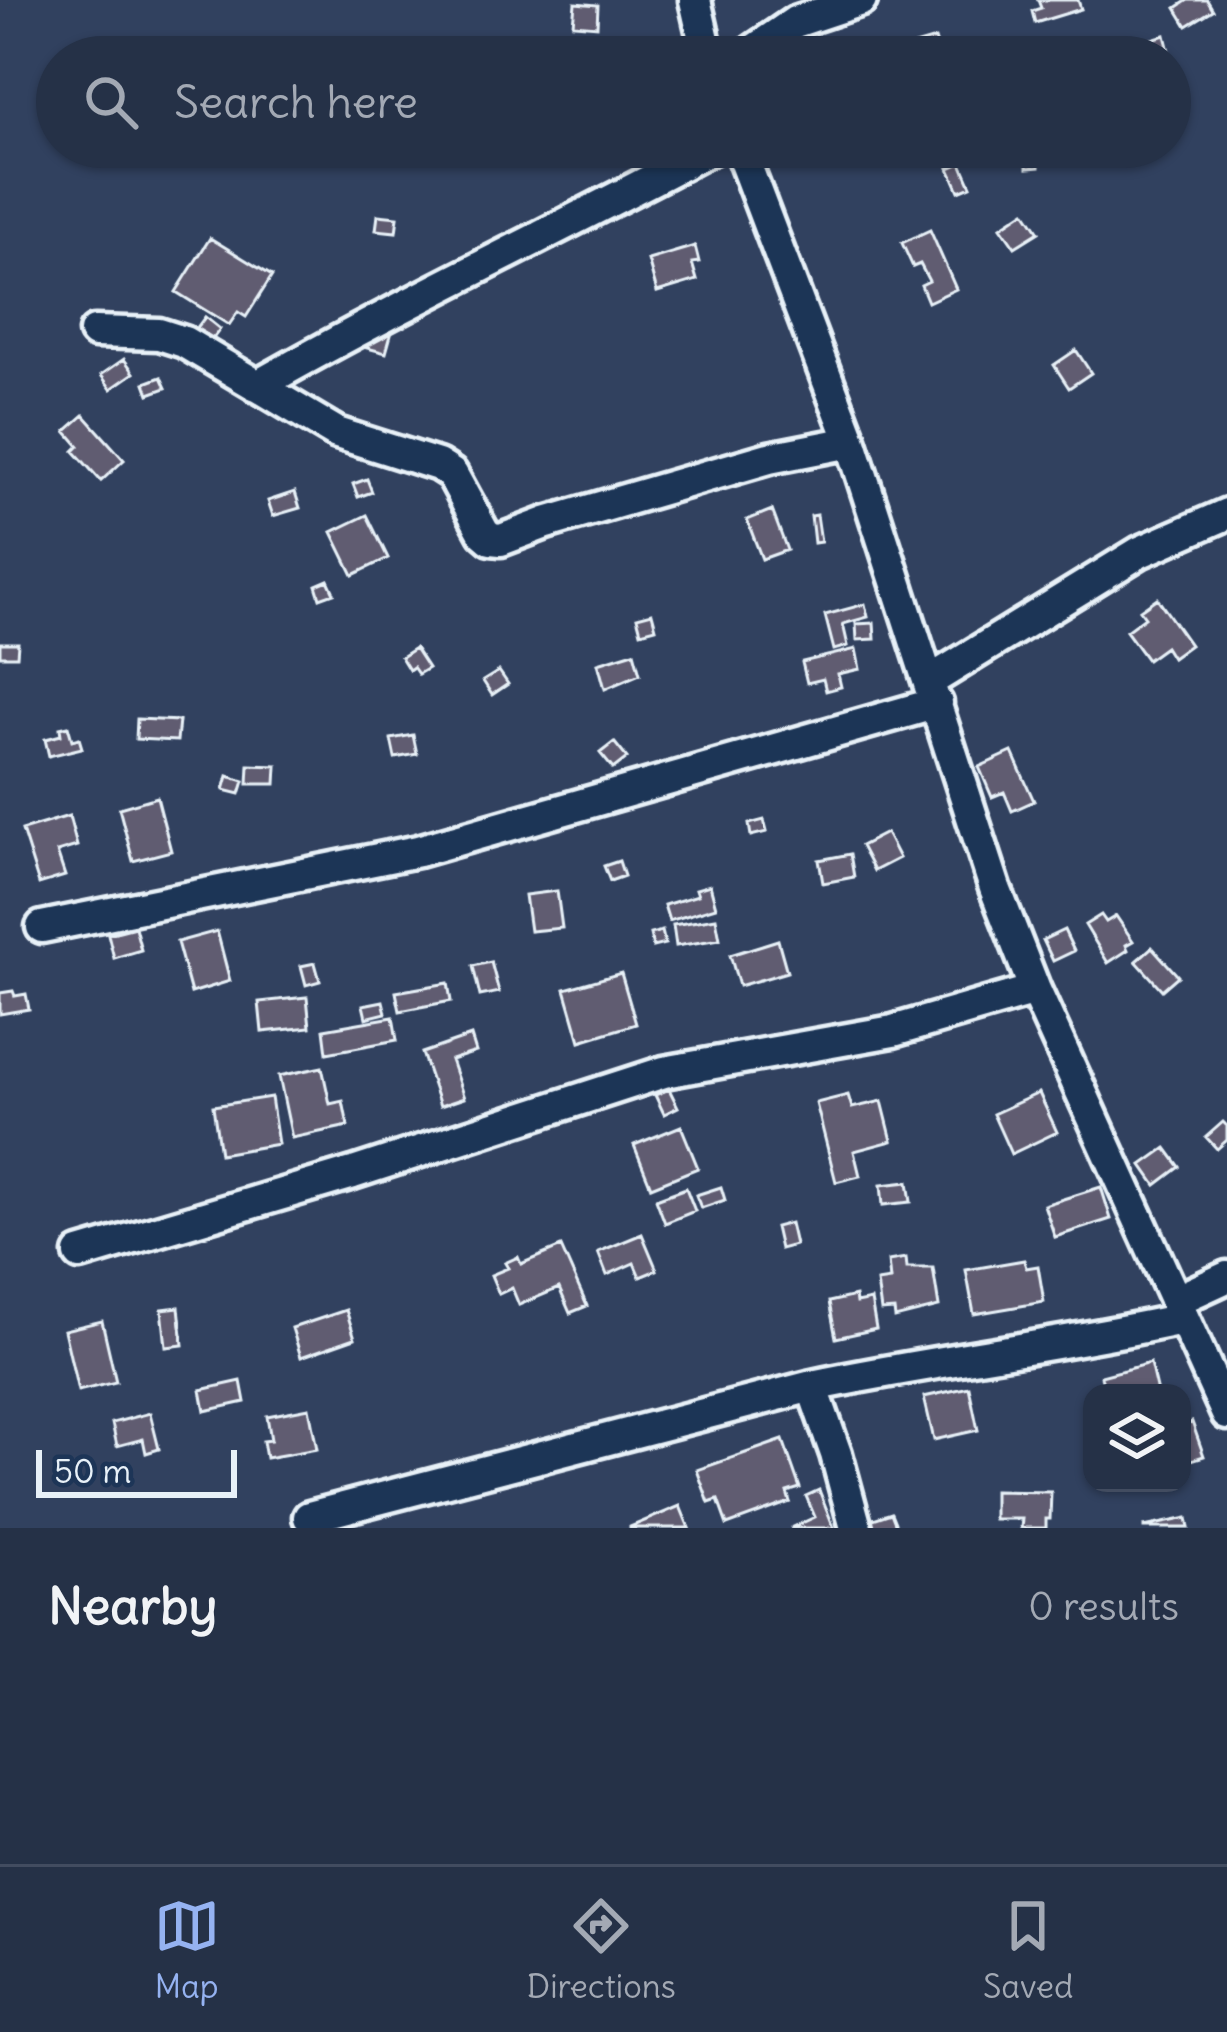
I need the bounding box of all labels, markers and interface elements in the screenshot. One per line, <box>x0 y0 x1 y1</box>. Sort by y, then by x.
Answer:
search box <box>36 36 1191 168</box>
icon: search <box>78 69 144 135</box>
text: Search here <box>174 74 418 130</box>
map controls <box>1083 1384 1191 1492</box>
button: layers <box>1083 1384 1191 1492</box>
scale bar <box>36 1444 237 1497</box>
text: 50 m <box>54 1450 131 1492</box>
text: Nearby <box>48 1574 217 1638</box>
text: 0 results <box>1028 1582 1179 1631</box>
tab: Map <box>154 1893 220 2007</box>
tab: Directions <box>527 1893 676 2007</box>
tab: Saved <box>983 1893 1073 2007</box>

